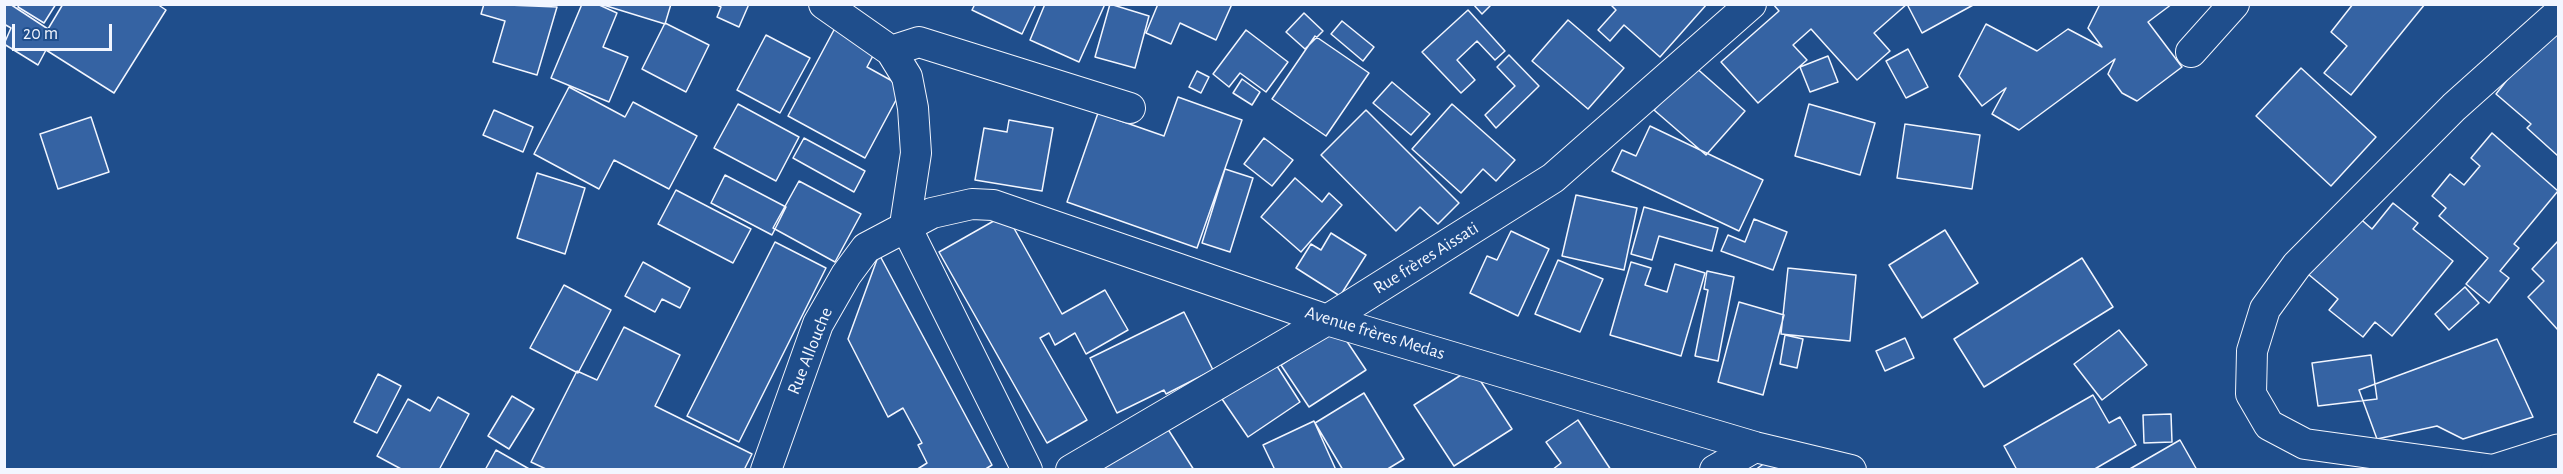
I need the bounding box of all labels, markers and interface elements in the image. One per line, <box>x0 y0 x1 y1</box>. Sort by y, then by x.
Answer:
scale bar <box>15 12 116 50</box>
text: 20 m <box>23 25 58 43</box>
street label: Rue frères Aissati <box>1369 217 1483 299</box>
street label: Avenue frères Medas <box>1302 301 1448 365</box>
street label: Rue Allouche <box>783 304 837 398</box>

